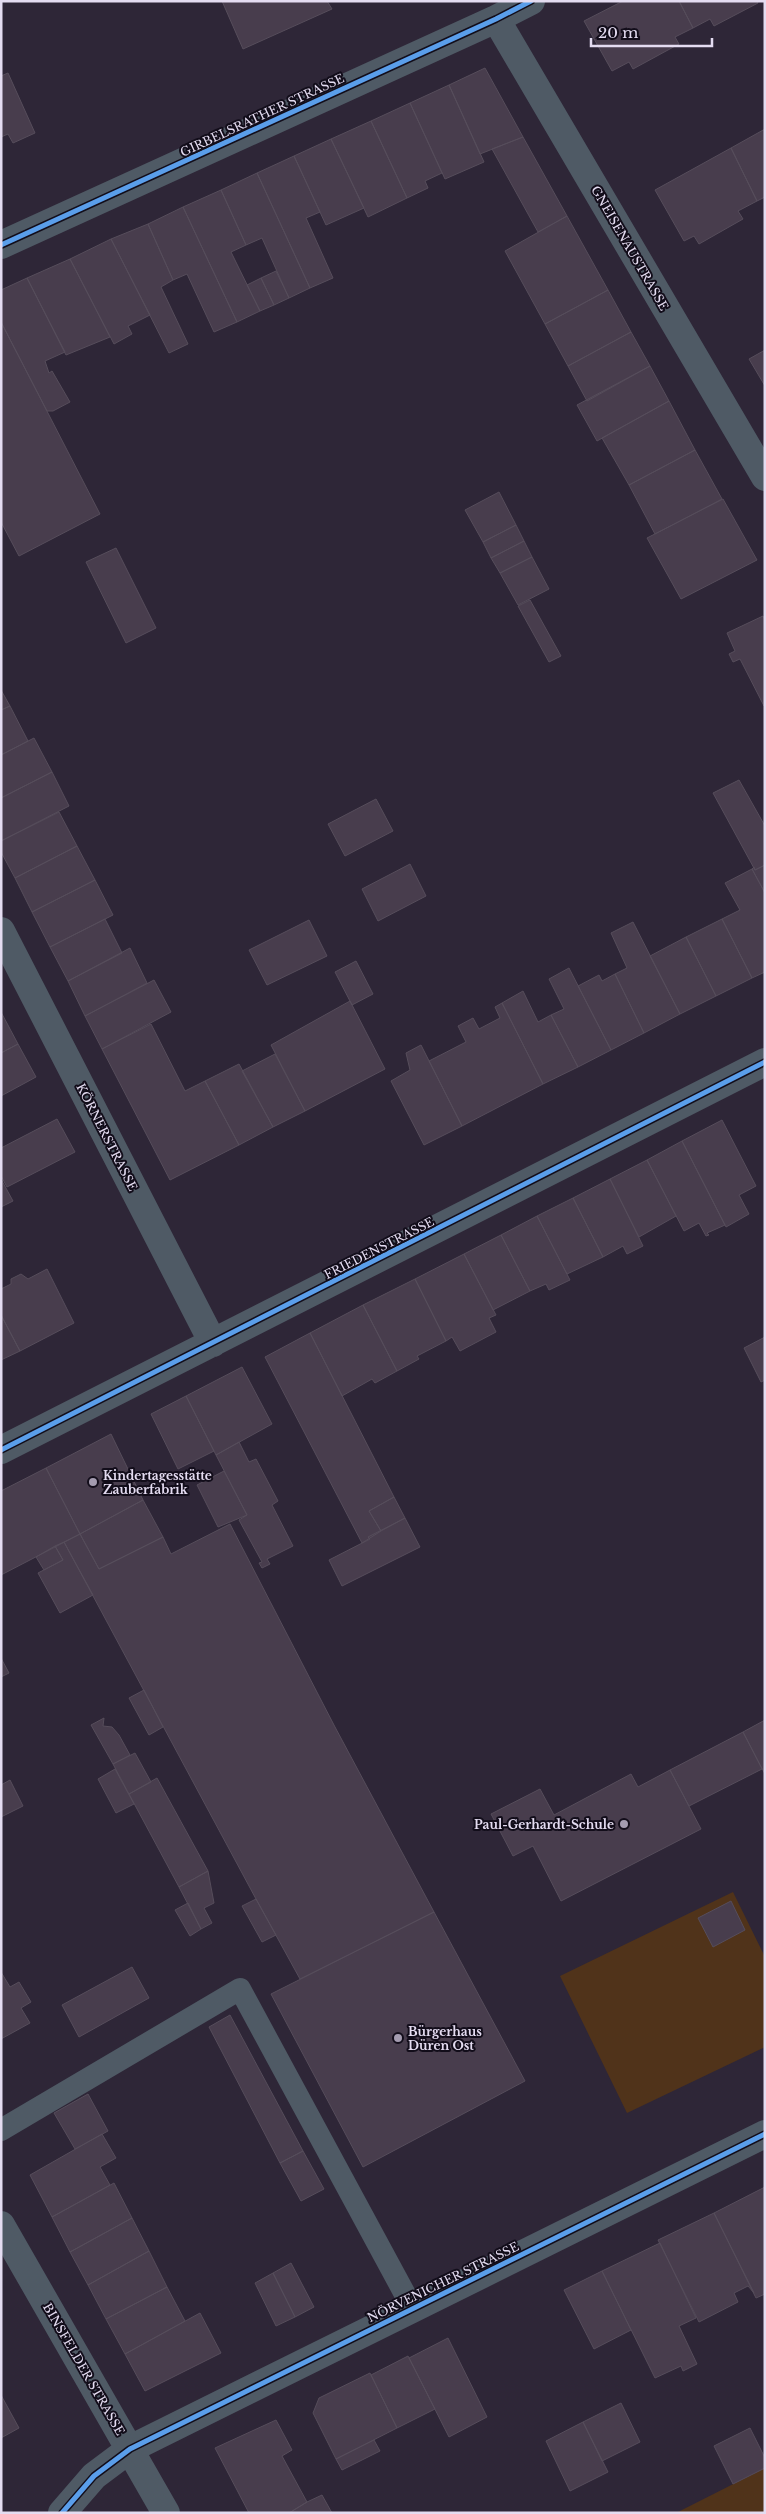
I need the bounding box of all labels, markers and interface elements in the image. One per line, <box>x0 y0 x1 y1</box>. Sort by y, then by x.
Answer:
scale bar <box>591 15 712 47</box>
text: 20 m <box>598 23 638 42</box>
street label: GIRBELSRATHER STRASSE <box>178 70 347 160</box>
street label: GNEISENAUSTRASSE <box>588 183 672 313</box>
street label: KÖRNERSTRASSE <box>73 1080 142 1194</box>
street label: FRIEDENSTRASSE <box>322 1214 437 1282</box>
place label: Kindertagesstätte Zauberfabrik <box>103 1468 212 1497</box>
marker: Kindertagesstätte Zauberfabrik <box>87 1476 99 1488</box>
place label: Paul-Gerhardt-Schule <box>474 1817 614 1832</box>
marker: Paul-Gerhardt-Schule <box>618 1818 630 1830</box>
place label: Bürgerhaus Düren Ost <box>408 2024 482 2053</box>
marker: Bürgerhaus Düren Ost <box>392 2032 404 2044</box>
street label: NÖRVENICHER STRASSE <box>364 2238 521 2325</box>
street label: BINSFELDER STRASSE <box>40 2300 128 2438</box>

